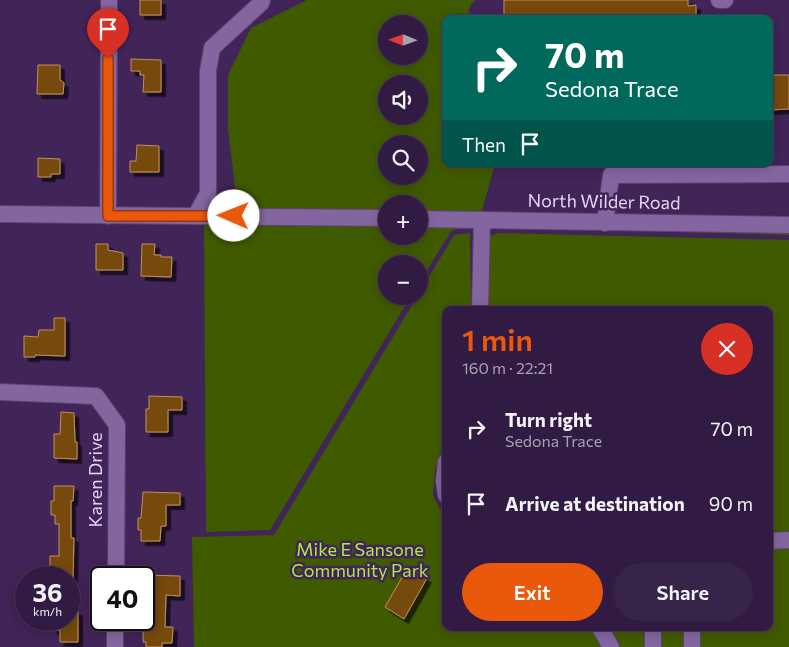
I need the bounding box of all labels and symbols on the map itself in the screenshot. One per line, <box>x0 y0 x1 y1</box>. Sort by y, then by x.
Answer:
pin <box>87 8 129 59</box>
north arrow <box>378 15 428 65</box>
position arrow <box>207 189 259 241</box>
street label: North Wilder Road <box>527 189 681 213</box>
street label: Karen Drive <box>84 432 106 528</box>
park label: Mike E Sansone Community Park <box>291 538 429 581</box>
speed limit sign: 40 <box>90 566 155 631</box>

